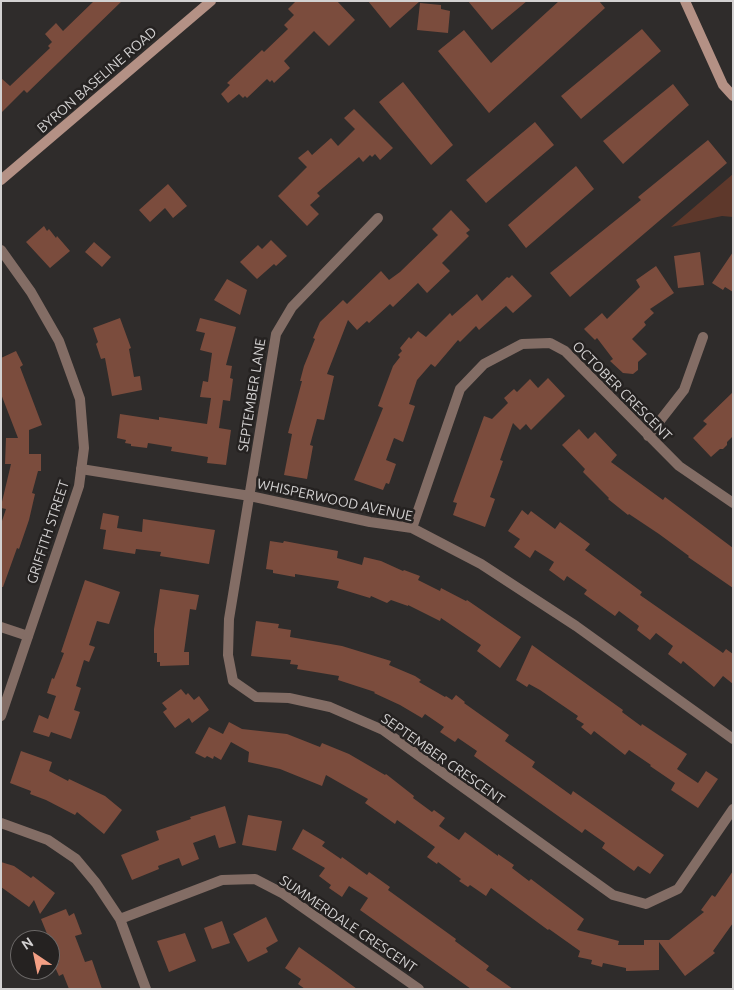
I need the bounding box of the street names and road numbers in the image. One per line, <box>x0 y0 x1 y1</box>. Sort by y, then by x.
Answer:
street label: BYRON BASELINE ROAD <box>34 23 160 137</box>
street label: SEPTEMBER LANE <box>235 337 269 453</box>
street label: OCTOBER CRESCENT <box>569 338 675 444</box>
street label: WHISPERWOOD AVENUE <box>256 475 414 525</box>
street label: GRIFFITH STREET <box>23 478 73 586</box>
street label: SEPTEMBER CRESCENT <box>378 710 508 808</box>
street label: SUMMERDALE CRESCENT <box>276 872 420 976</box>

